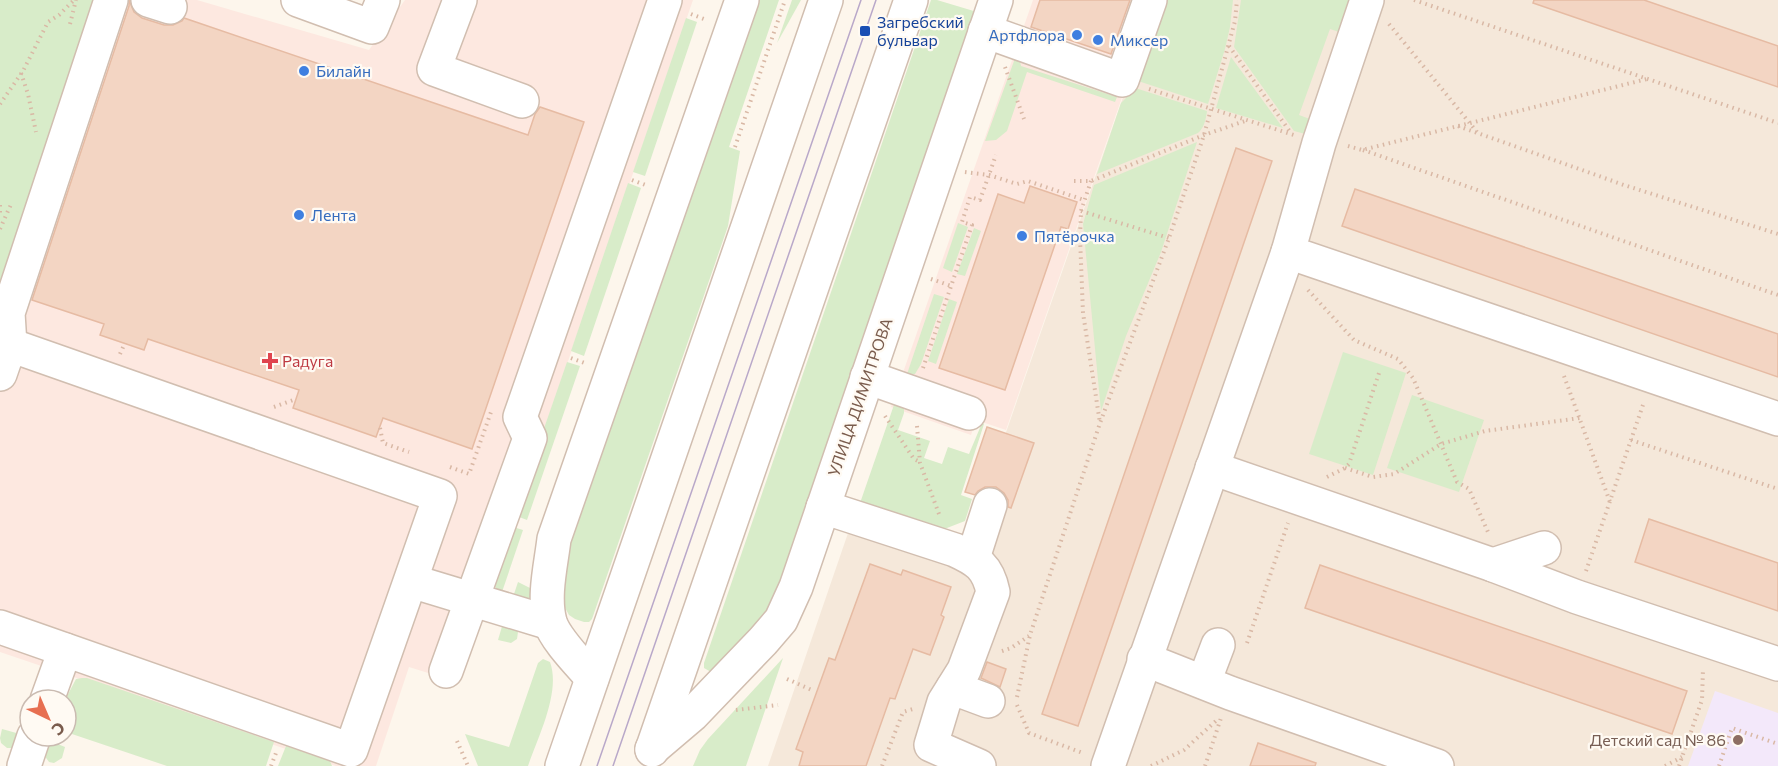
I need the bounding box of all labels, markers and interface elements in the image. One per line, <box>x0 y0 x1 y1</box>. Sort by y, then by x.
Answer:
place label: Загребский бульвар <box>877 12 964 49</box>
marker: Загребский бульвар <box>858 24 872 38</box>
place label: Артфлора <box>988 25 1065 44</box>
marker: Артфлора <box>1070 28 1084 42</box>
place label: Миксер <box>1110 30 1168 49</box>
marker: Миксер <box>1091 33 1105 47</box>
place label: Билайн <box>316 61 371 80</box>
marker: Билайн <box>297 64 311 78</box>
place label: Лента <box>311 205 356 224</box>
marker: Лента <box>292 208 306 222</box>
place label: Пятёрочка <box>1034 226 1114 245</box>
marker: Пятёрочка <box>1015 229 1029 243</box>
street label: УЛИЦА ДИМИТРОВА <box>823 315 896 479</box>
place label: Радуга <box>282 351 333 370</box>
marker: Радуга <box>263 354 277 368</box>
north arrow <box>18 688 78 748</box>
text: С <box>48 719 69 740</box>
place label: Детский сад № 86 <box>1590 730 1726 749</box>
marker: Детский сад № 86 <box>1731 733 1745 747</box>

